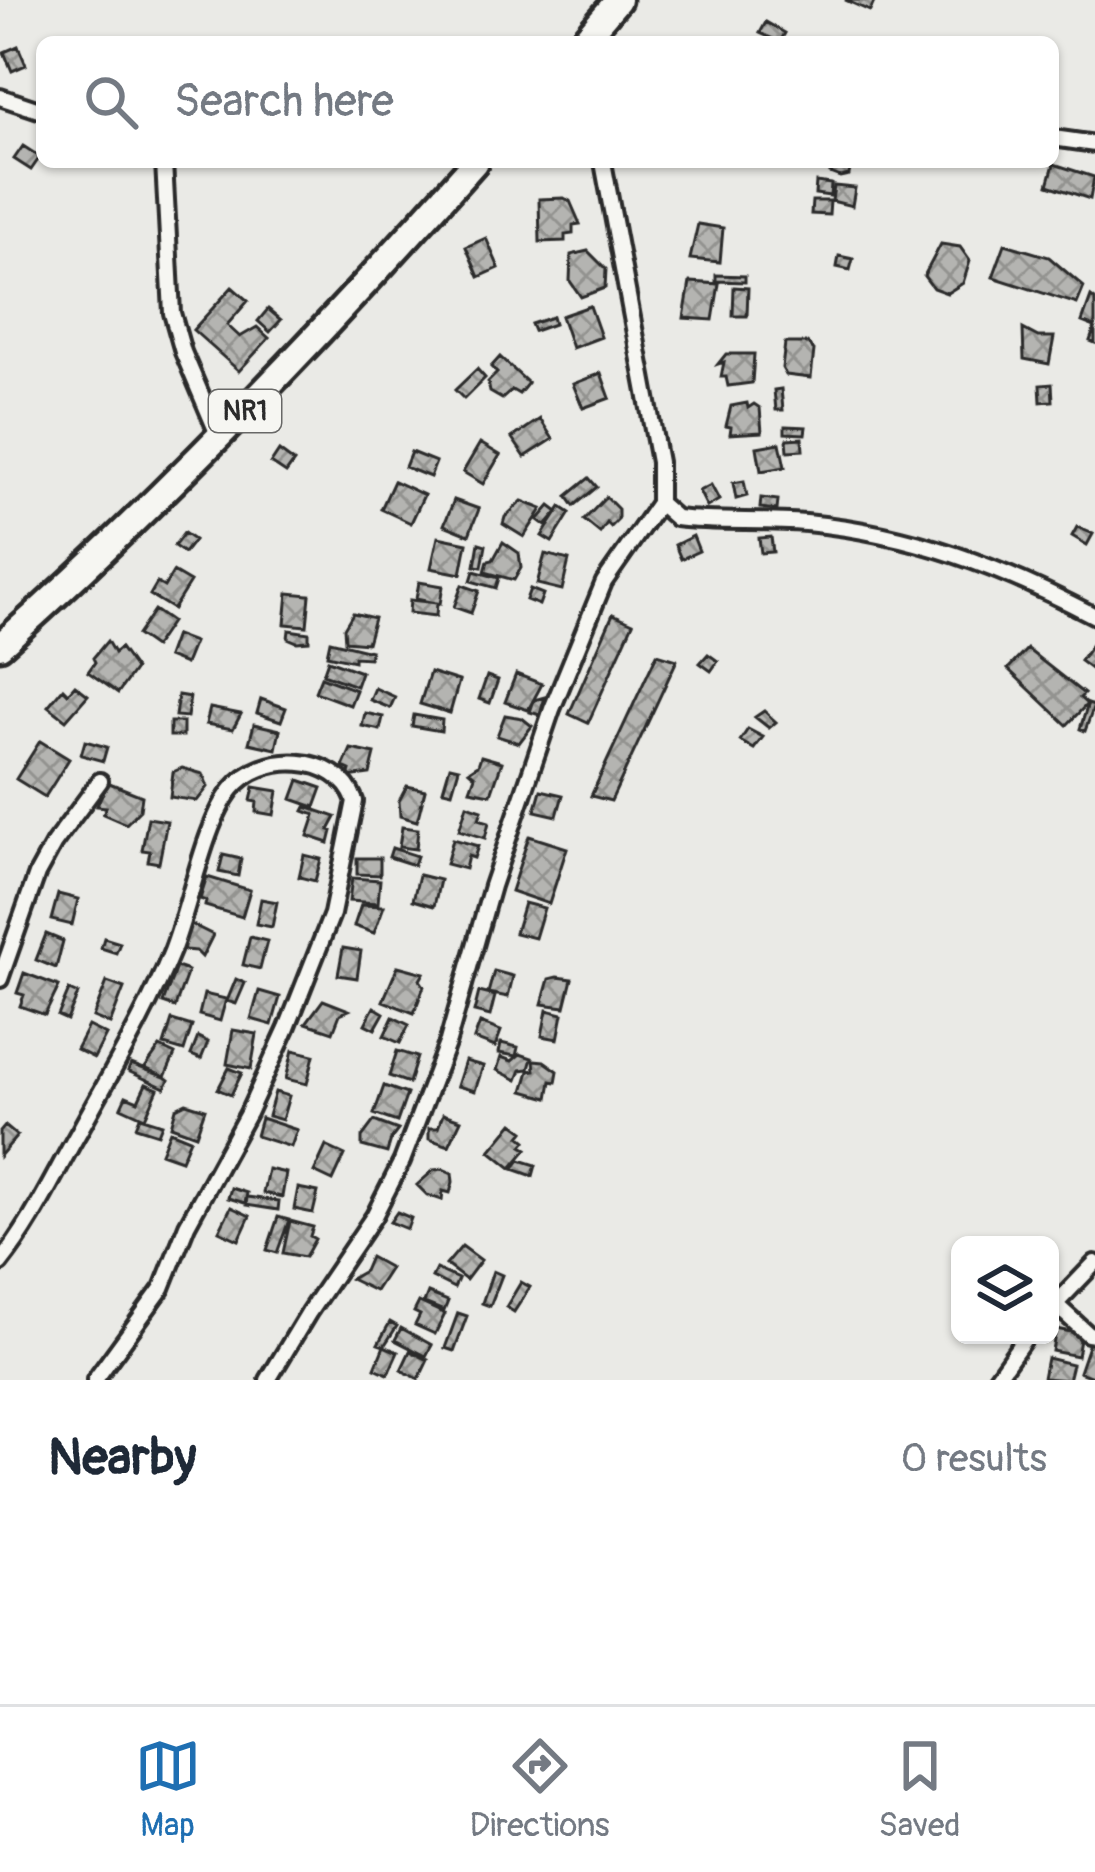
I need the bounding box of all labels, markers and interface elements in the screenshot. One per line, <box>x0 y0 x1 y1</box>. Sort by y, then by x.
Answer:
search box <box>36 36 1059 168</box>
icon: search <box>78 69 144 135</box>
text: Search here <box>174 74 394 130</box>
road number: NR1 <box>209 390 281 432</box>
map controls <box>951 1236 1059 1344</box>
button: layers <box>951 1236 1059 1344</box>
text: Nearby <box>48 1426 196 1490</box>
text: 0 results <box>901 1434 1047 1483</box>
tab: Map <box>135 1733 201 1846</box>
tab: Directions <box>470 1733 610 1846</box>
tab: Saved <box>879 1733 960 1846</box>

